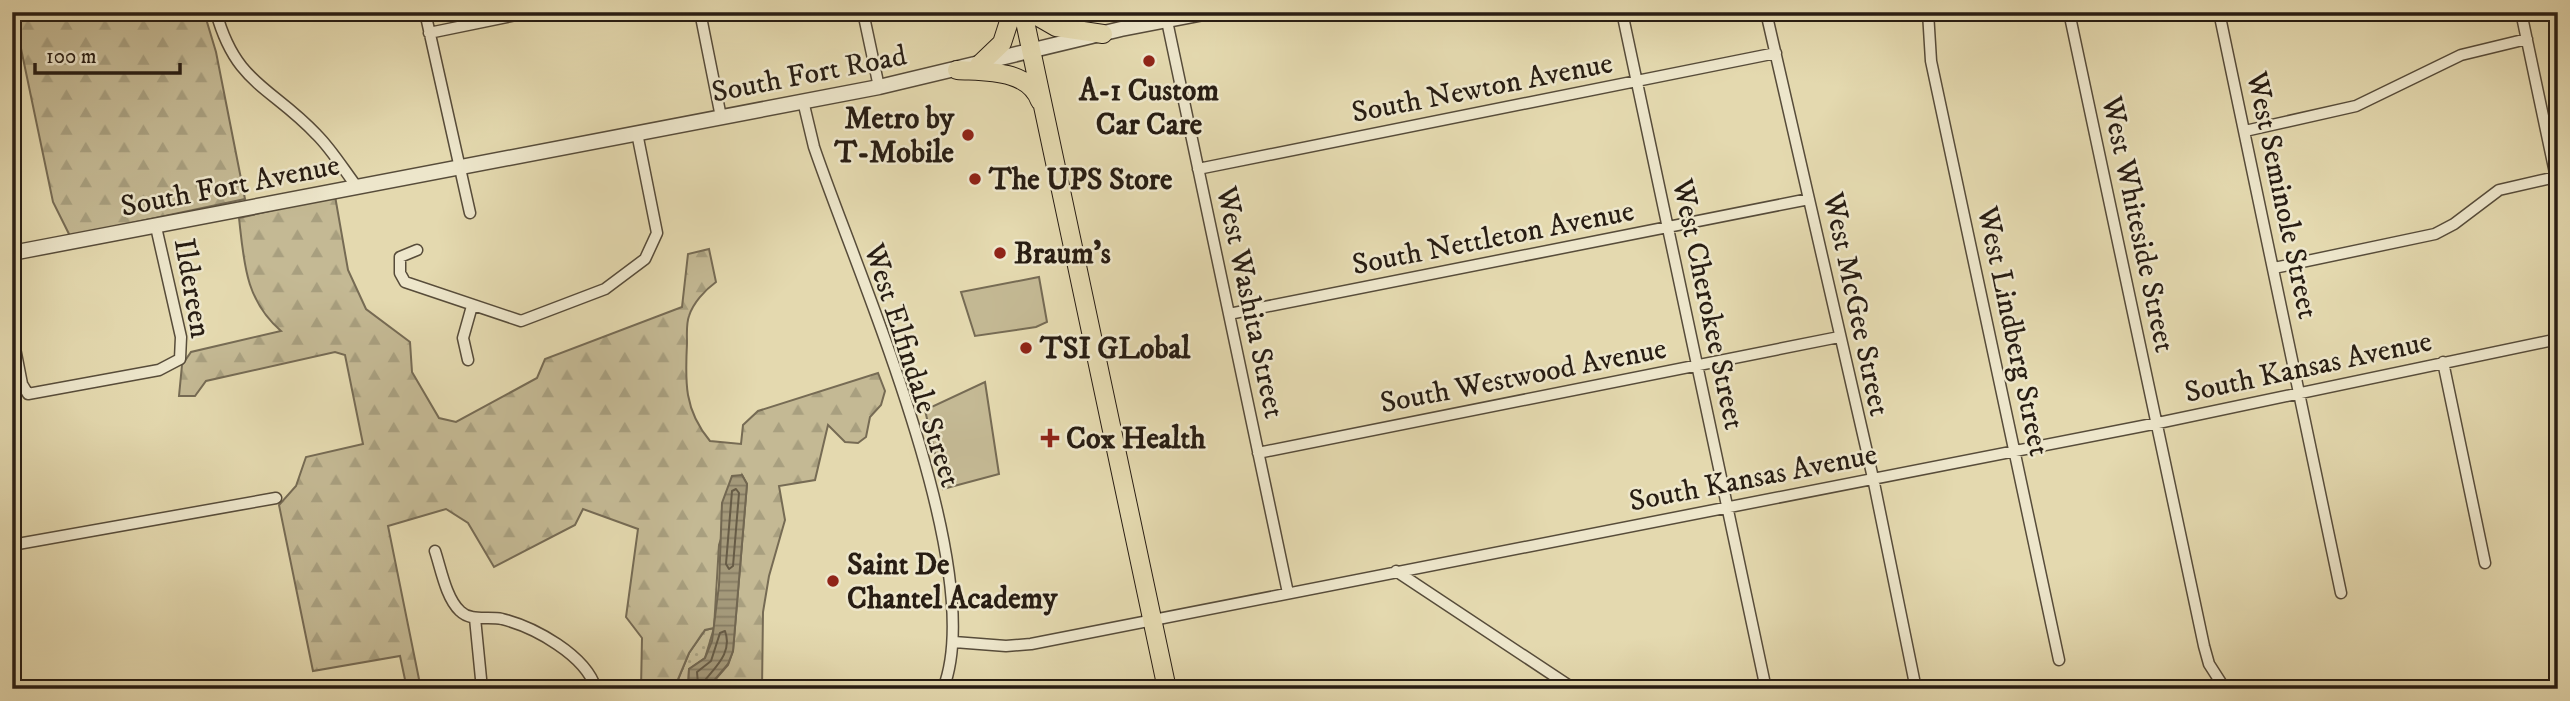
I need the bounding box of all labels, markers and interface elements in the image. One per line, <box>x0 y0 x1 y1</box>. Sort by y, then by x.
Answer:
scale bar <box>35 32 180 76</box>
street label: South Fort Road <box>709 37 910 112</box>
text: 100 m <box>46 44 97 70</box>
street label: South Newton Avenue <box>1349 45 1616 132</box>
marker: A-1 Custom Car Care <box>1141 53 1157 69</box>
street label: West Seminole Street <box>2237 67 2326 322</box>
place label: A-1 Custom Car Care <box>1078 73 1219 144</box>
street label: West Whiteside Street <box>2092 92 2183 356</box>
place label: Metro by T-Mobile <box>833 101 955 172</box>
marker: Metro by T-Mobile <box>960 127 976 143</box>
street label: South Fort Avenue <box>118 147 343 226</box>
place label: The UPS Store <box>988 162 1173 199</box>
marker: The UPS Store <box>967 171 983 187</box>
street label: West Cherokee Street <box>1663 175 1752 433</box>
street label: West Washita Street <box>1207 182 1292 422</box>
street label: West McGee Street <box>1814 188 1897 419</box>
street label: South Nettleton Avenue <box>1349 193 1637 284</box>
street label: West Lindberg Street <box>1968 202 2057 459</box>
street label: Ildereen <box>165 236 219 341</box>
place label: Braum's <box>1014 236 1111 273</box>
street label: West Elfindale Street <box>854 238 968 492</box>
marker: Braum's <box>992 245 1008 261</box>
street label: South Kansas Avenue <box>2181 323 2435 412</box>
place label: TSI GLobal <box>1039 331 1191 368</box>
street label: South Westwood Avenue <box>1377 331 1670 422</box>
marker: TSI GLobal <box>1018 340 1034 356</box>
place label: Cox Health <box>1066 421 1206 458</box>
marker: Cox Health <box>1040 428 1060 448</box>
street label: South Kansas Avenue <box>1626 436 1880 521</box>
place label: Saint De Chantel Academy <box>847 547 1058 618</box>
marker: Saint De Chantel Academy <box>825 573 841 589</box>

